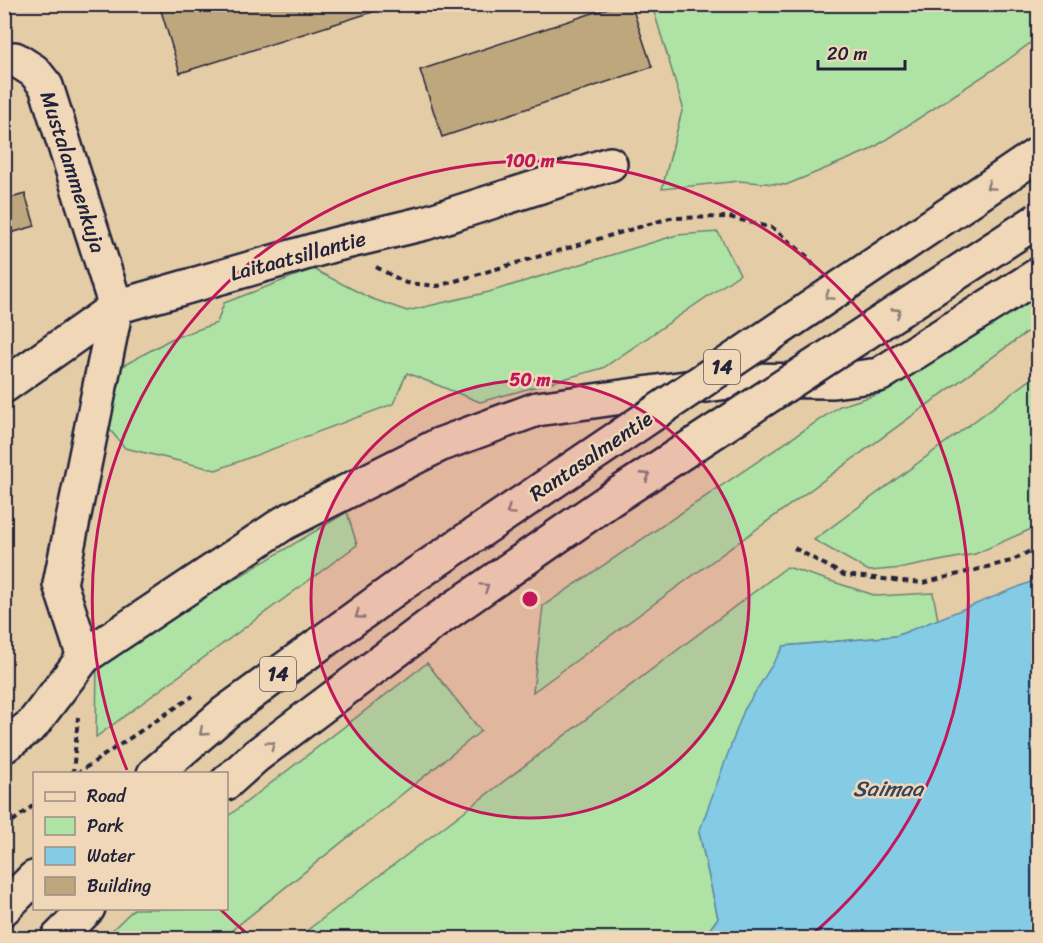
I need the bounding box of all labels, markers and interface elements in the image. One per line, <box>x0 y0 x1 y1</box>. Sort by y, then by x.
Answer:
scale bar <box>818 33 905 71</box>
text: 20 m <box>827 38 867 70</box>
street label: Mustalammenkuja <box>29 86 117 258</box>
text: 100 m <box>506 145 555 177</box>
one-way arrow <box>986 179 996 191</box>
street label: Laitaatsillantie <box>226 220 371 292</box>
one-way arrow <box>824 289 835 300</box>
one-way arrow <box>890 308 901 319</box>
road number: 14 <box>704 350 740 384</box>
text: 50 m <box>510 364 551 396</box>
street label: Rantasalmentie <box>521 400 661 512</box>
one-way arrow <box>639 472 650 483</box>
one-way arrow <box>506 504 517 515</box>
one-way arrow <box>479 583 490 594</box>
centre of rings <box>520 589 540 609</box>
one-way arrow <box>355 608 366 619</box>
road number: 14 <box>260 657 296 691</box>
one-way arrow <box>198 724 209 735</box>
one-way arrow <box>264 741 275 752</box>
water label: Saimaa <box>853 769 925 808</box>
legend <box>33 772 228 910</box>
text: Road <box>87 780 127 812</box>
text: Park <box>87 810 124 842</box>
text: Water <box>87 840 136 872</box>
text: Building <box>87 870 151 902</box>

